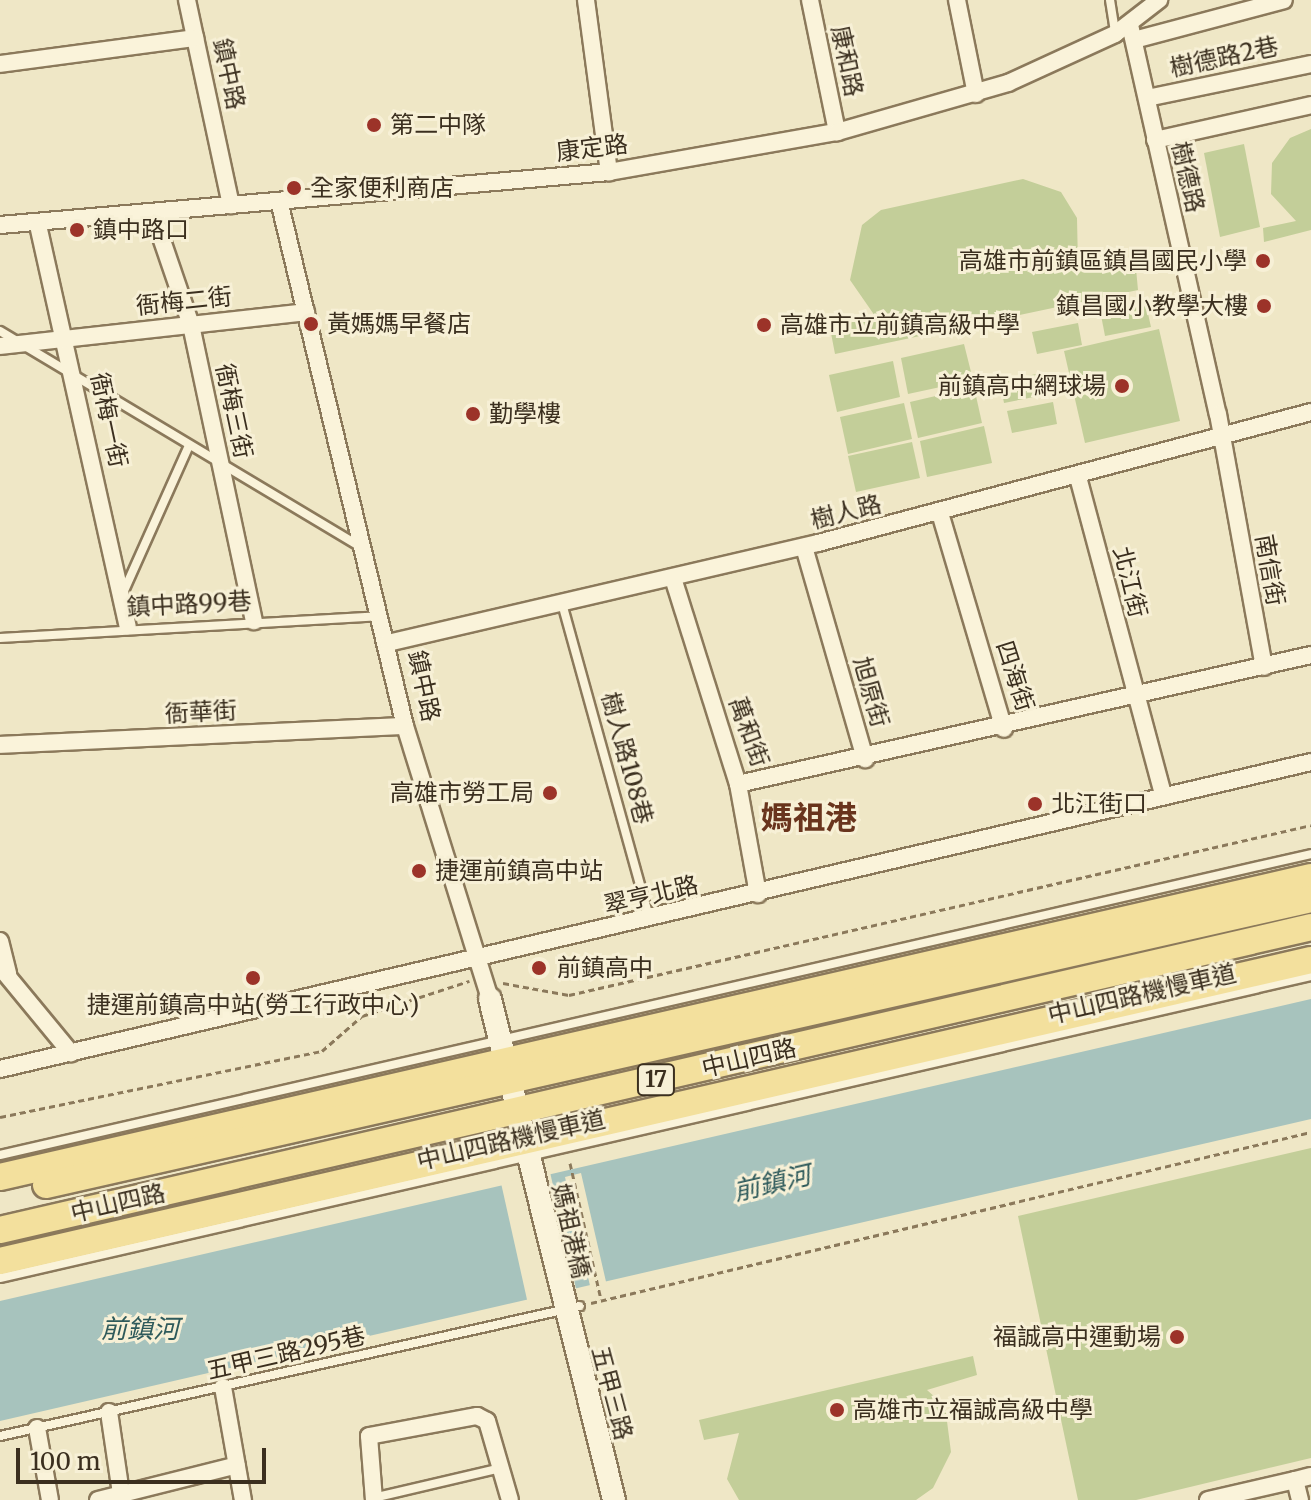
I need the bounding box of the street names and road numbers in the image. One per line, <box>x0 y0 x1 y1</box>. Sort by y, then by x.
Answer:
street label: 康和路 <box>825 23 869 99</box>
street label: 樹德路2巷 <box>1167 31 1281 83</box>
street label: 鎮中路 <box>207 36 251 112</box>
street label: 康定路 <box>555 129 629 167</box>
street label: 樹德路 <box>1166 139 1210 215</box>
street label: 衙梅二街 <box>135 282 233 320</box>
street label: 衙梅三街 <box>210 361 258 461</box>
street label: 衙梅一街 <box>85 370 133 470</box>
street label: 樹人路 <box>808 489 884 535</box>
street label: 南信街 <box>1250 532 1290 608</box>
street label: 北江街 <box>1107 544 1153 620</box>
street label: 鎮中路99巷 <box>126 586 252 622</box>
street label: 四海街 <box>990 637 1040 715</box>
street label: 鎮中路 <box>402 648 446 724</box>
street label: 旭原街 <box>847 653 895 731</box>
street label: 樹人路108巷 <box>596 689 658 827</box>
street label: 萬和街 <box>723 693 775 771</box>
street label: 衙華街 <box>164 696 238 728</box>
street label: 翠亨北路 <box>601 870 701 920</box>
street label: 中山四路機慢車道 <box>1045 958 1239 1030</box>
street label: 中山四路 <box>699 1033 799 1083</box>
road number: 17 <box>636 1062 676 1098</box>
street label: 中山四路機慢車道 <box>414 1104 608 1176</box>
street label: 中山四路 <box>68 1178 168 1228</box>
street label: 媽祖港橋 <box>546 1181 596 1281</box>
street label: 五甲三路295巷 <box>204 1321 368 1385</box>
street label: 五甲三路 <box>586 1343 638 1443</box>

